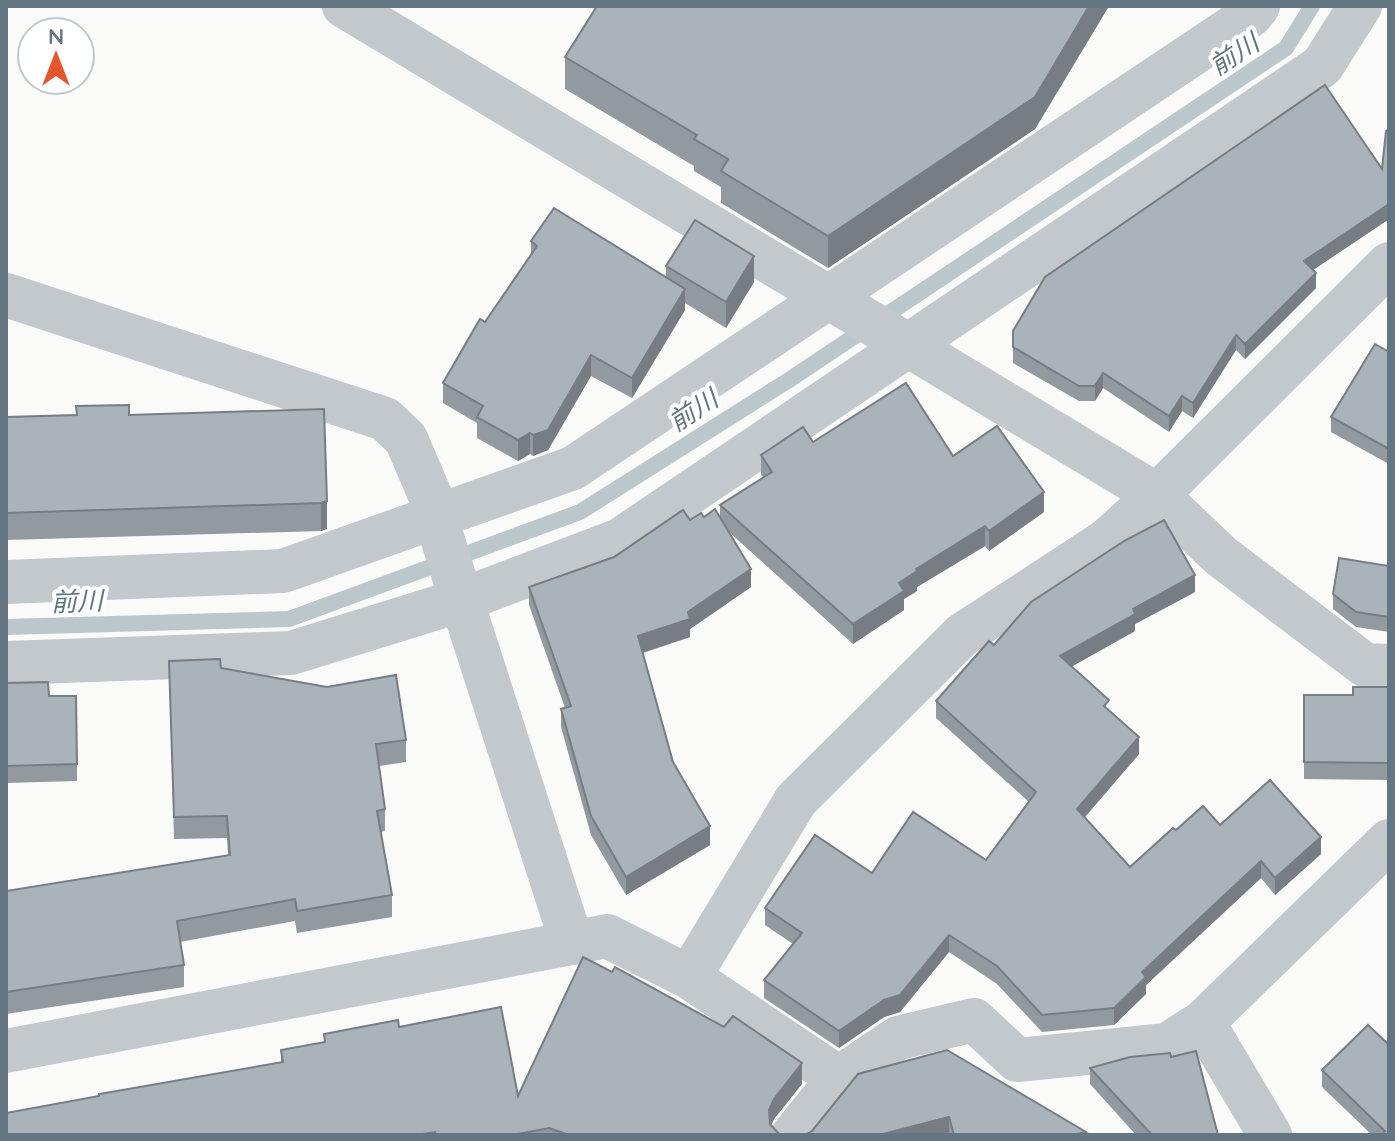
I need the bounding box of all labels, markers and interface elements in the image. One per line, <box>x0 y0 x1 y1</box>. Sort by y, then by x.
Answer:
north arrow <box>16 16 96 96</box>
text: N <box>48 22 64 50</box>
water label: 前川 <box>1203 24 1267 82</box>
water label: 前川 <box>662 380 726 438</box>
water label: 前川 <box>50 583 107 618</box>

